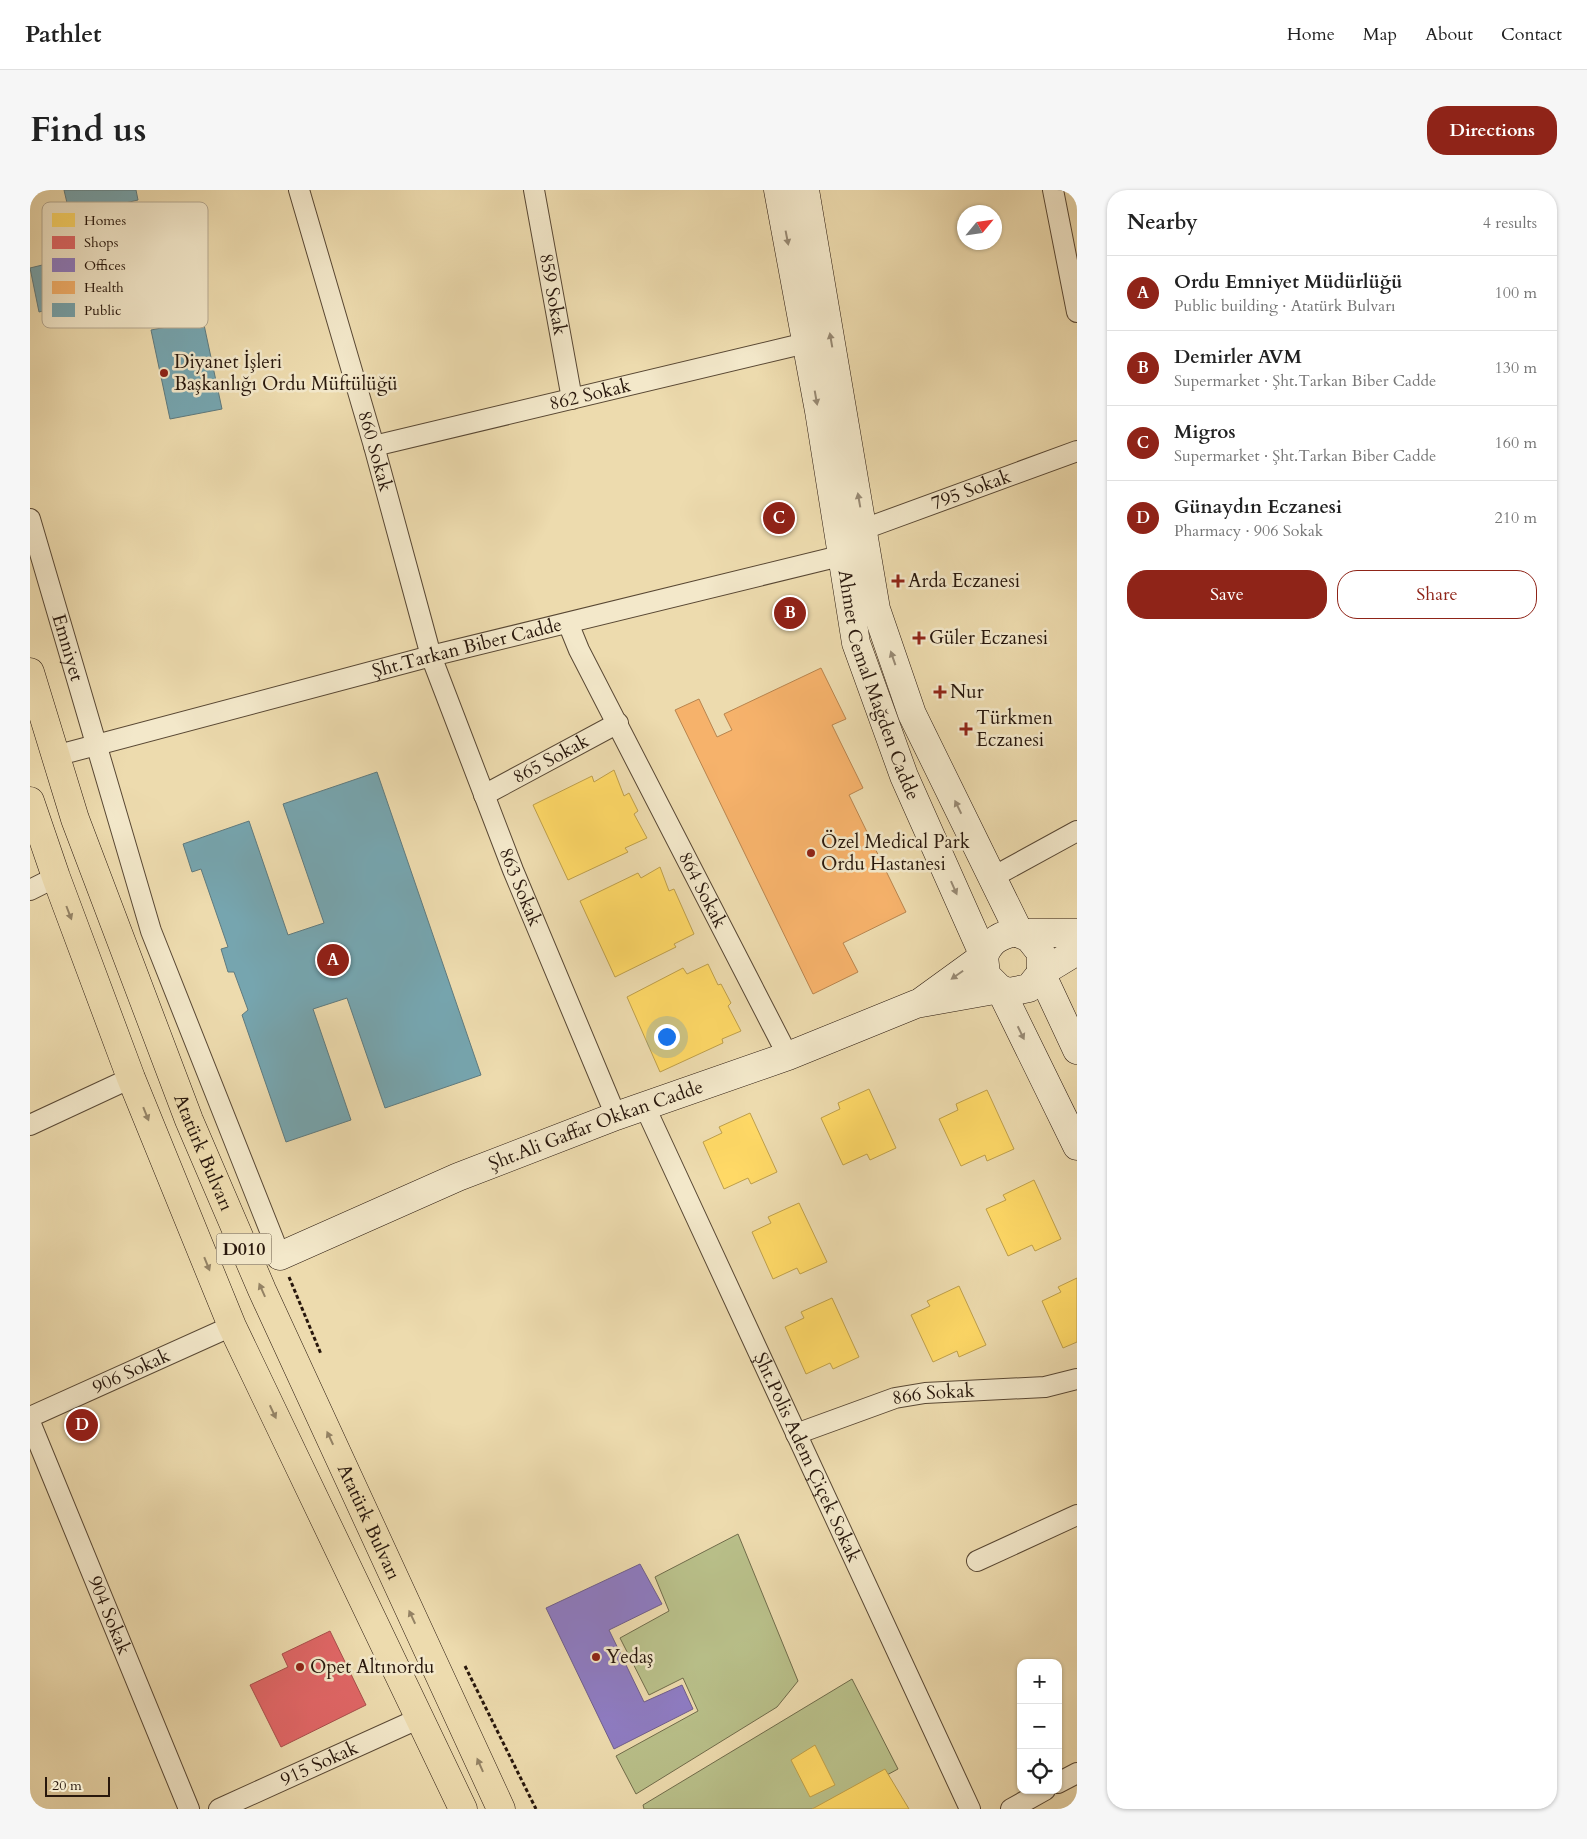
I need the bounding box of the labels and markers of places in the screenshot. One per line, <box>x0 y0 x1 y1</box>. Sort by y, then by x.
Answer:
place label: Diyanet İşleri Başkanlığı Ordu Müftülüğü <box>174 349 398 397</box>
marker: Diyanet İşleri Başkanlığı Ordu Müftülüğü <box>158 367 170 379</box>
pin: C <box>763 499 795 537</box>
place label: Arda Eczanesi <box>908 568 1020 594</box>
marker: Arda Eczanesi <box>892 575 904 587</box>
pin: B <box>774 594 806 632</box>
place label: Güler Eczanesi <box>929 625 1048 651</box>
marker: Güler Eczanesi <box>913 632 925 644</box>
place label: Nur <box>950 679 984 705</box>
marker: Nur <box>934 686 946 698</box>
place label: Türkmen Eczanesi <box>976 705 1053 753</box>
marker: Türkmen Eczanesi <box>960 723 972 735</box>
place label: Özel Medical Park Ordu Hastanesi <box>821 829 971 877</box>
marker: Özel Medical Park Ordu Hastanesi <box>805 847 817 859</box>
pin: A <box>317 941 349 979</box>
pin: D <box>66 1406 98 1444</box>
place label: Yedaş <box>606 1644 653 1670</box>
marker: Yedaş <box>590 1651 602 1663</box>
place label: Opet Altınordu <box>310 1654 435 1680</box>
marker: Opet Altınordu <box>294 1661 306 1673</box>

